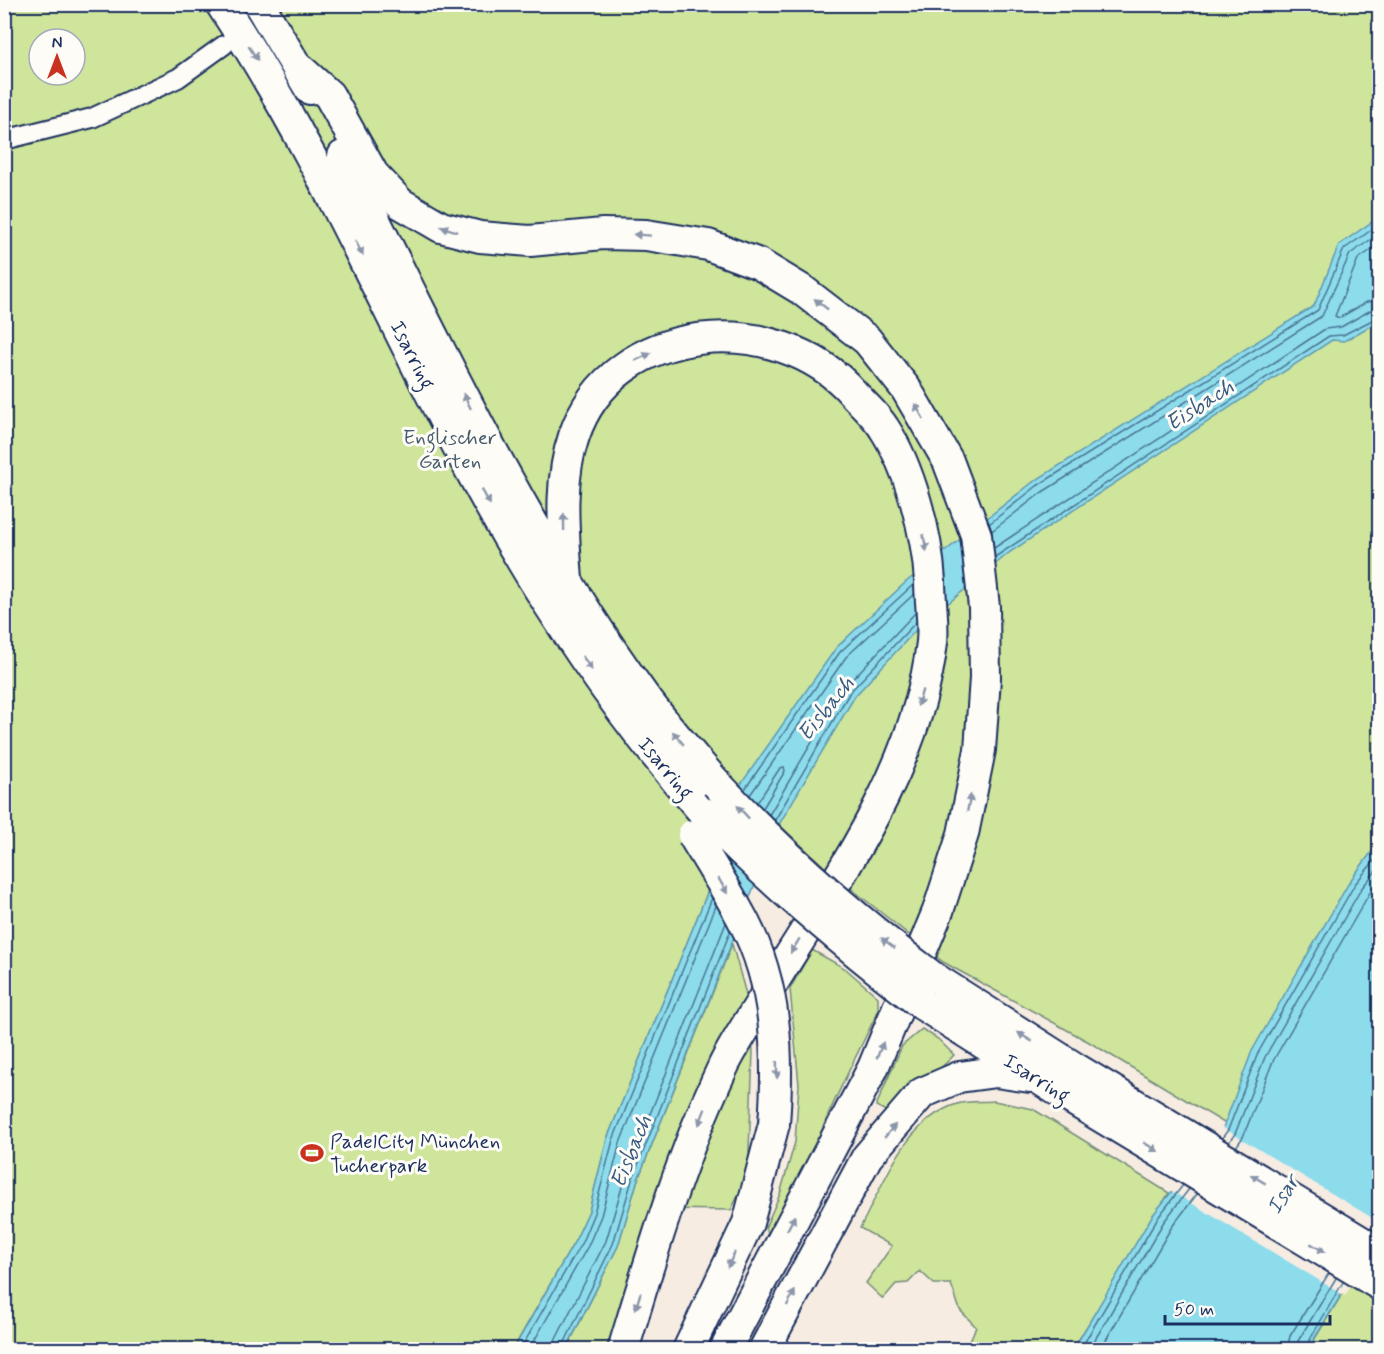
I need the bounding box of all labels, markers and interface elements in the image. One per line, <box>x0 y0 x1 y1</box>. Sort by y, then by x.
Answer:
north arrow <box>27 27 87 87</box>
text: N <box>52 33 62 54</box>
one-way arrow <box>247 45 259 61</box>
one-way arrow <box>440 223 458 233</box>
one-way arrow <box>632 231 651 240</box>
one-way arrow <box>354 240 364 257</box>
one-way arrow <box>813 299 828 311</box>
street label: Isarring <box>381 316 441 396</box>
one-way arrow <box>634 352 652 362</box>
water label: Eisbach <box>1161 373 1240 438</box>
one-way arrow <box>462 393 472 410</box>
one-way arrow <box>914 402 924 419</box>
park label: Englischer Garten <box>403 424 497 476</box>
one-way arrow <box>481 488 491 505</box>
one-way arrow <box>559 513 569 532</box>
one-way arrow <box>921 533 930 552</box>
one-way arrow <box>581 655 593 671</box>
water label: Eisbach <box>792 671 861 747</box>
one-way arrow <box>914 689 924 707</box>
street label: Isarring <box>629 731 700 807</box>
one-way arrow <box>672 731 685 746</box>
one-way arrow <box>965 793 974 812</box>
one-way arrow <box>736 805 750 820</box>
one-way arrow <box>717 878 728 894</box>
one-way arrow <box>880 937 896 949</box>
one-way arrow <box>790 938 801 954</box>
one-way arrow <box>1017 1032 1033 1043</box>
one-way arrow <box>875 1041 885 1059</box>
street label: Isarring <box>997 1047 1075 1112</box>
one-way arrow <box>772 1060 782 1079</box>
one-way arrow <box>697 1108 706 1126</box>
water label: Eisbach <box>605 1111 659 1192</box>
one-way arrow <box>883 1124 896 1139</box>
place label: PadelCity München Tucherpark <box>330 1128 500 1180</box>
sports icon: PadelCity München Tucherpark <box>299 1140 325 1166</box>
one-way arrow <box>1143 1142 1160 1152</box>
water label: Isar <box>1261 1168 1308 1220</box>
one-way arrow <box>1249 1174 1266 1184</box>
one-way arrow <box>786 1215 796 1232</box>
one-way arrow <box>1310 1242 1326 1253</box>
one-way arrow <box>726 1251 735 1268</box>
scale bar <box>1165 1288 1330 1326</box>
one-way arrow <box>786 1289 796 1306</box>
one-way arrow <box>633 1292 642 1310</box>
text: 50 m <box>1174 1298 1214 1322</box>

